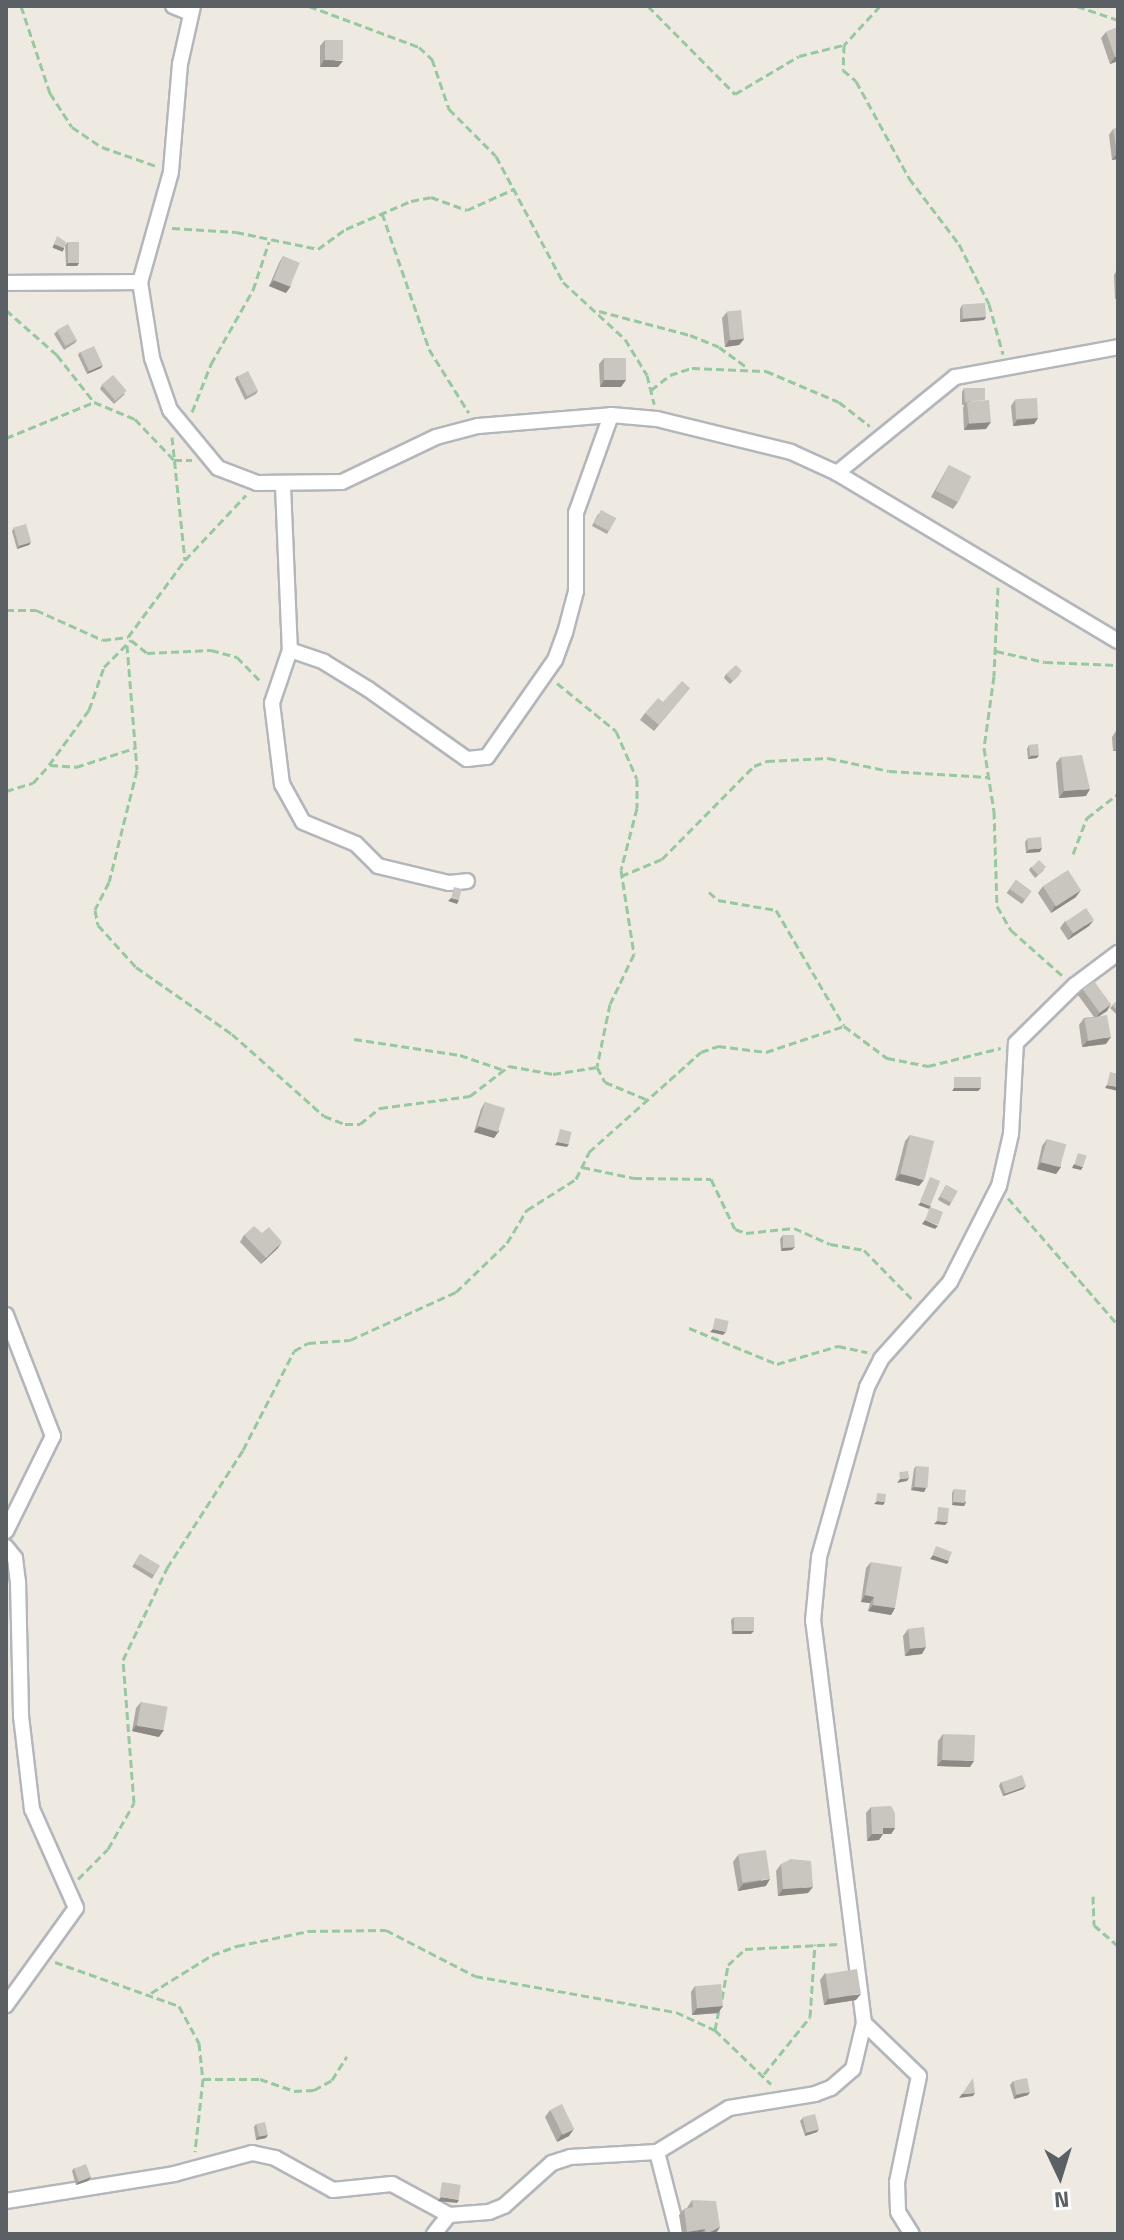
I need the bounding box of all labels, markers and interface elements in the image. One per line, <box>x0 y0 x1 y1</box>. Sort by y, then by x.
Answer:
north arrow <box>1020 2136 1100 2216</box>
text: N <box>1053 2182 1070 2217</box>

